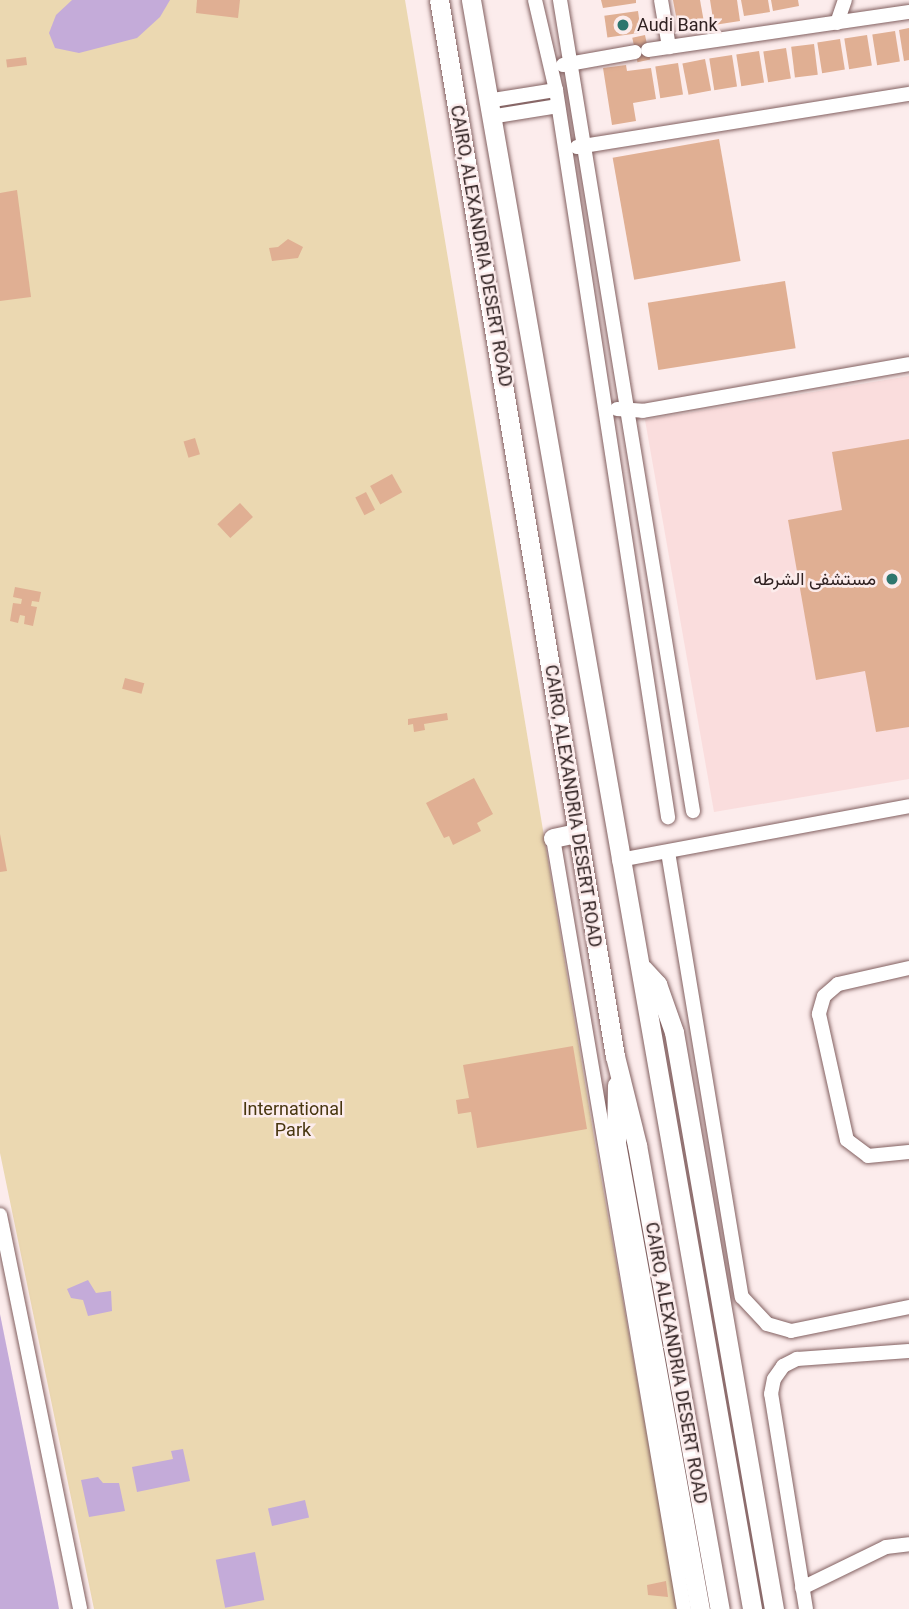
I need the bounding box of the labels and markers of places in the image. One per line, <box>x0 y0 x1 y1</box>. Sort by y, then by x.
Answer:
place label: Audi Bank <box>637 14 718 36</box>
marker: Audi Bank <box>615 17 631 33</box>
place label: مستشفى الشرطه <box>753 568 876 590</box>
marker: مستشفى الشرطه <box>882 569 902 589</box>

